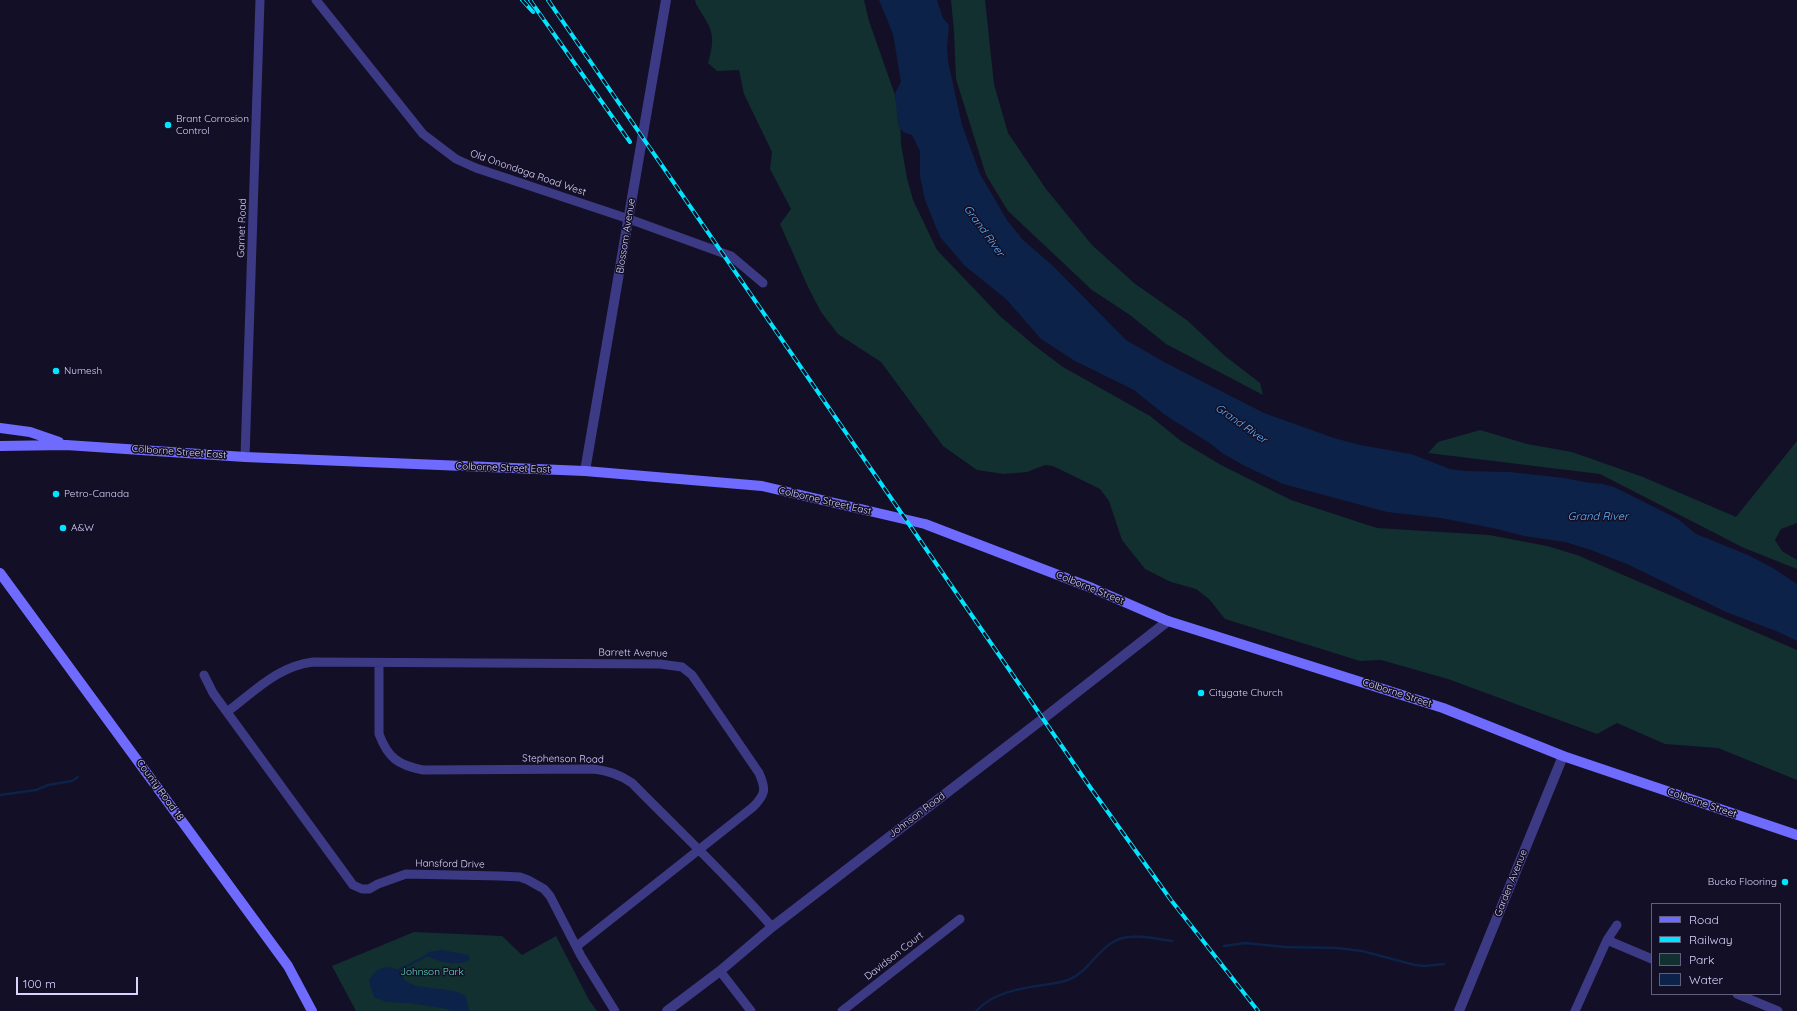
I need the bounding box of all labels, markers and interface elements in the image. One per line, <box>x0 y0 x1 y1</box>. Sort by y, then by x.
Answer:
place label: Brant Corrosion Control <box>176 113 249 136</box>
marker: Brant Corrosion Control <box>163 120 173 130</box>
street label: Old Onondaga Road West <box>468 148 588 198</box>
street label: Blossom Avenue <box>614 197 638 275</box>
street label: Garnet Road <box>235 198 249 258</box>
water label: Grand River <box>961 203 1007 259</box>
place label: Numesh <box>64 365 102 377</box>
marker: Numesh <box>51 366 61 376</box>
water label: Grand River <box>1212 401 1270 447</box>
street label: Colborne Street East <box>131 443 227 461</box>
street label: Colborne Street East <box>455 460 551 476</box>
street label: Colborne Street East <box>777 484 873 518</box>
place label: Petro-Canada <box>64 488 129 500</box>
marker: Petro-Canada <box>51 489 61 499</box>
water label: Grand River <box>1568 510 1628 524</box>
place label: A&W <box>71 522 94 534</box>
marker: A&W <box>58 523 68 533</box>
street label: Colborne Street <box>1054 569 1126 607</box>
street label: Barrett Avenue <box>598 646 668 660</box>
street label: Colborne Street <box>1361 676 1433 710</box>
place label: Citygate Church <box>1209 687 1283 699</box>
marker: Citygate Church <box>1196 688 1206 698</box>
street label: Stephenson Road <box>522 752 604 766</box>
street label: County Road 18 <box>134 757 186 823</box>
street label: Colborne Street <box>1666 786 1738 820</box>
street label: Johnson Road <box>887 790 947 840</box>
street label: Garden Avenue <box>1492 848 1530 918</box>
street label: Hansford Drive <box>415 857 485 871</box>
place label: Bucko Flooring <box>1708 876 1777 888</box>
marker: Bucko Flooring <box>1780 877 1790 887</box>
legend <box>1651 903 1781 995</box>
text: Road <box>1689 912 1719 927</box>
street label: Davidson Court <box>862 929 926 983</box>
text: Railway <box>1689 932 1733 947</box>
text: Park <box>1689 952 1714 967</box>
park label: Johnson Park <box>400 966 464 978</box>
scale bar <box>18 969 140 995</box>
text: Water <box>1689 972 1723 987</box>
text: 100 m <box>23 976 56 991</box>

